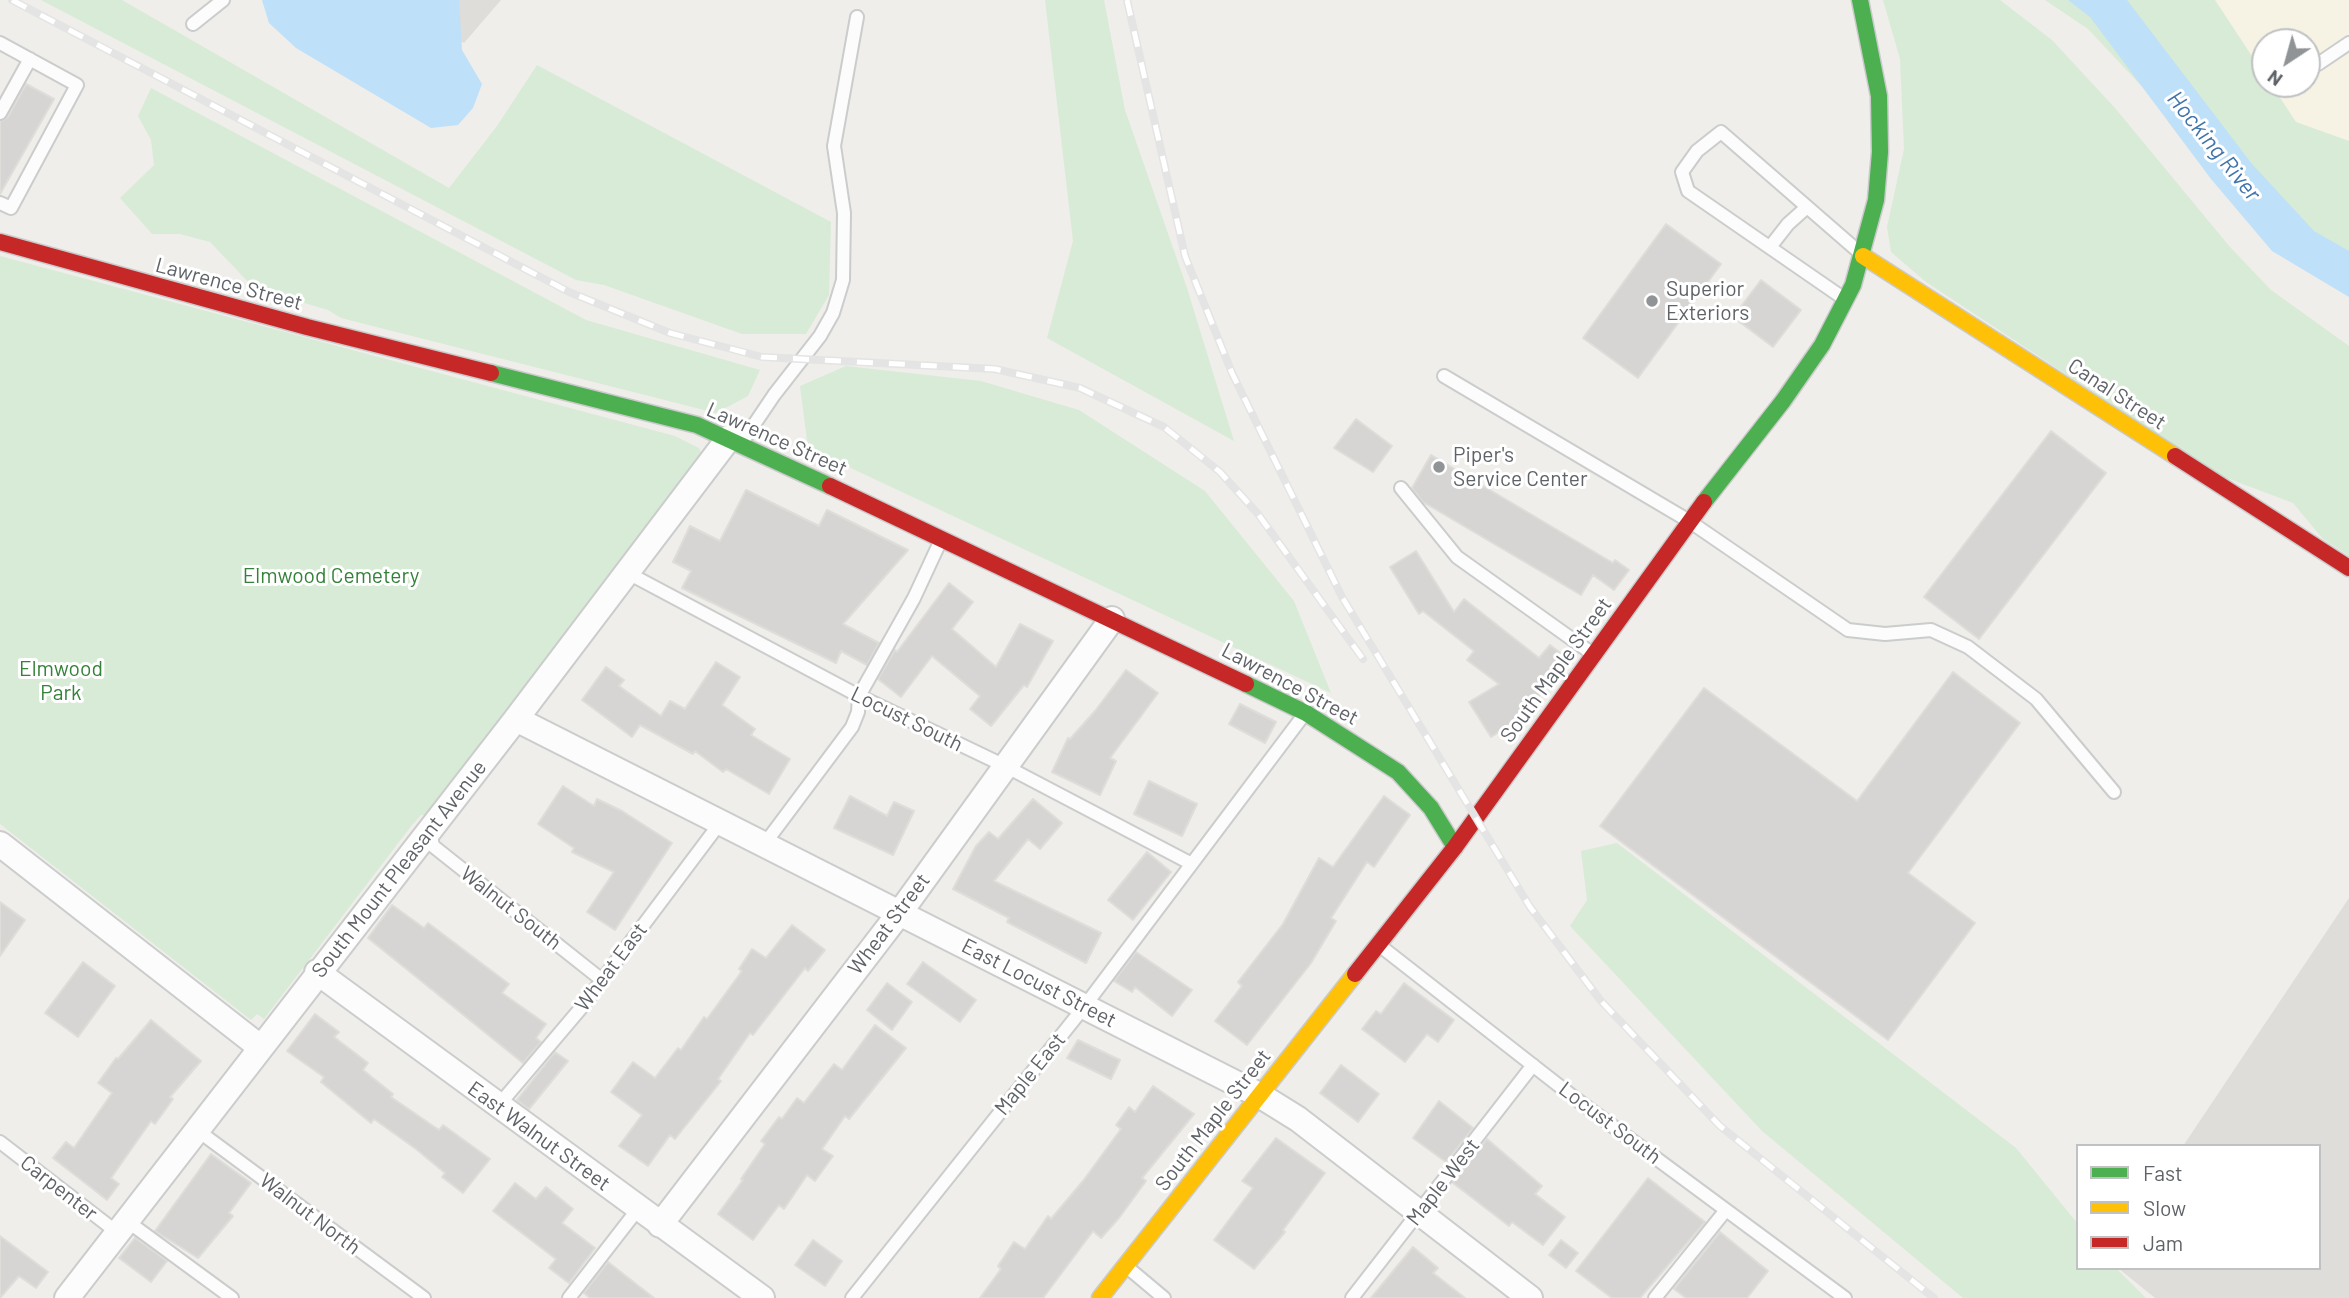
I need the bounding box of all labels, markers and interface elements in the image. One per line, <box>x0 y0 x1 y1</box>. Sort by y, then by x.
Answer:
north arrow <box>2251 28 2321 98</box>
text: N <box>2263 66 2286 92</box>
water label: Hocking River <box>2161 86 2267 206</box>
street label: Lawrence Street <box>153 252 305 316</box>
place label: Superior Exteriors <box>1666 276 1749 326</box>
marker: Superior Exteriors <box>1644 293 1660 309</box>
street label: Canal Street <box>2063 353 2171 435</box>
street label: Lawrence Street <box>703 397 851 481</box>
place label: Piper's Service Center <box>1453 442 1588 492</box>
marker: Piper's Service Center <box>1431 459 1447 475</box>
park label: Elmwood Cemetery <box>243 563 419 589</box>
street label: South Maple Street <box>1495 593 1617 747</box>
street label: Lawrence Street <box>1217 637 1363 731</box>
park label: Elmwood Park <box>19 656 103 706</box>
street label: Locust South <box>847 681 967 757</box>
street label: South Mount Pleasant Avenue <box>306 755 492 983</box>
street label: Walnut South <box>455 861 567 955</box>
street label: Wheat Street <box>843 868 935 980</box>
street label: Wheat East <box>570 918 652 1016</box>
street label: East Locust Street <box>957 933 1121 1033</box>
street label: Maple East <box>989 1028 1071 1120</box>
street label: South Maple Street <box>1150 1044 1276 1196</box>
street label: East Walnut Street <box>463 1076 615 1196</box>
street label: Locust South <box>1554 1076 1666 1170</box>
street label: Maple West <box>1401 1133 1485 1231</box>
legend <box>2076 1144 2321 1270</box>
street label: Carpenter <box>15 1150 103 1226</box>
text: Fast <box>2143 1160 2183 1185</box>
street label: Walnut North <box>255 1168 365 1260</box>
text: Slow <box>2143 1195 2186 1220</box>
text: Jam <box>2143 1230 2183 1255</box>

